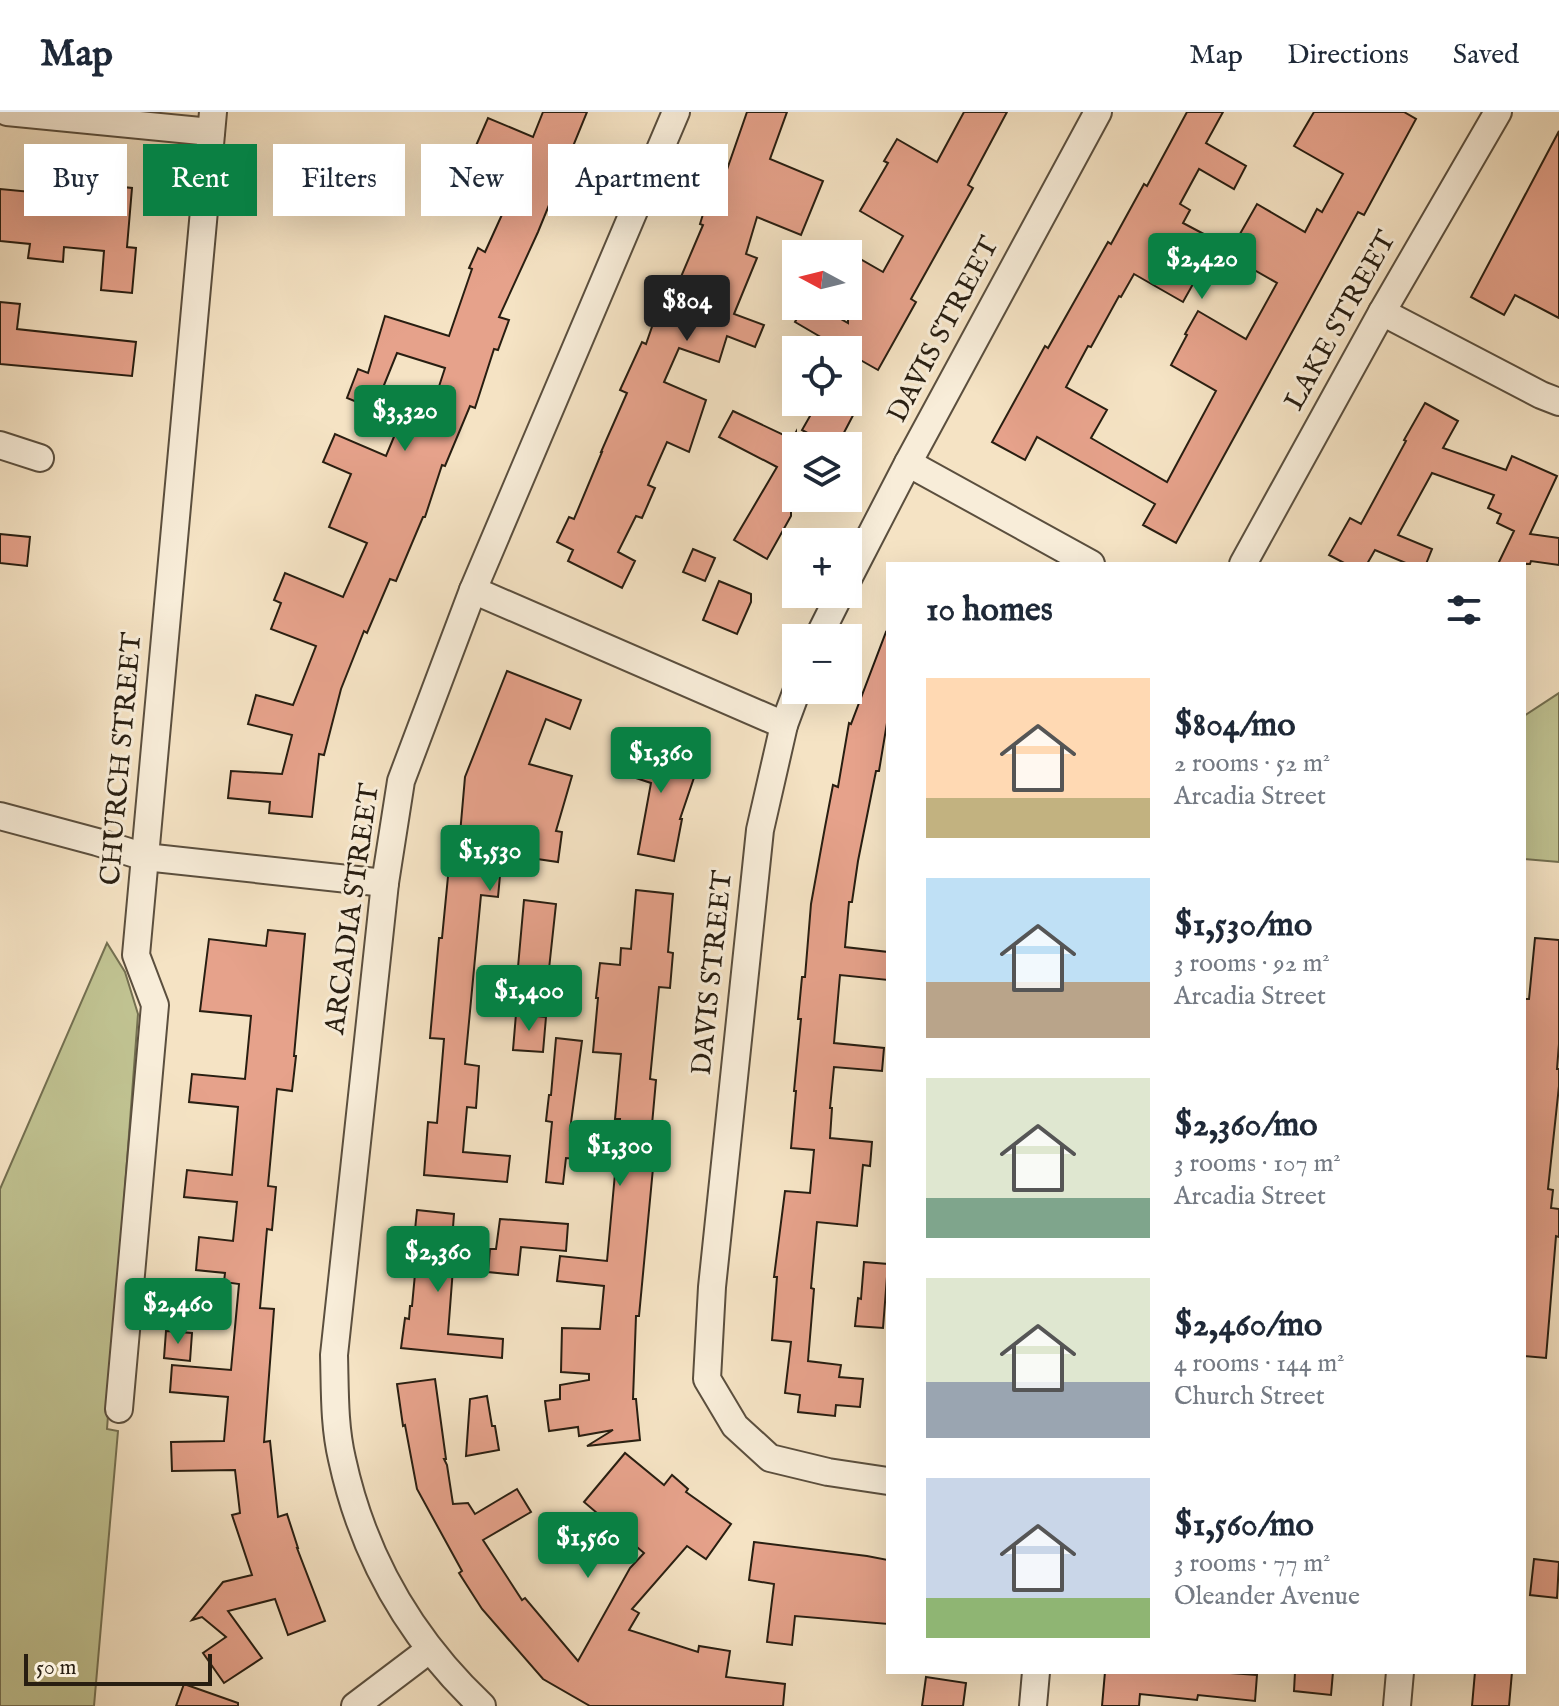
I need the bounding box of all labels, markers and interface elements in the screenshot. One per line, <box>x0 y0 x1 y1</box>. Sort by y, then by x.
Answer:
text: Map <box>40 31 113 79</box>
text: Map <box>1189 38 1243 73</box>
text: Directions <box>1287 38 1409 73</box>
text: Saved <box>1453 38 1519 73</box>
chip: Buy <box>24 144 127 216</box>
chip: Rent <box>143 144 257 216</box>
chip: Filters <box>273 144 405 216</box>
chip: New <box>421 144 532 216</box>
chip: Apartment <box>548 144 728 216</box>
street label: LAKE STREET <box>1277 225 1405 417</box>
street label: DAVIS STREET <box>880 231 1008 429</box>
pin: $2,420 <box>1137 233 1267 301</box>
north arrow <box>782 240 862 320</box>
map controls <box>782 240 862 704</box>
text: $2,420 <box>1166 242 1238 275</box>
pin: $804 <box>640 275 734 343</box>
text: $804 <box>662 284 712 317</box>
button: locate <box>782 336 862 416</box>
pin: $3,320 <box>340 385 470 453</box>
text: $3,320 <box>372 394 438 427</box>
button: layers <box>782 432 862 512</box>
button: + <box>782 528 862 608</box>
icon: filters <box>1442 588 1486 632</box>
text: 10 homes <box>926 589 1053 632</box>
button: − <box>782 624 862 704</box>
street label: CHURCH STREET <box>94 630 151 887</box>
text: $804/mo <box>1174 704 1296 747</box>
icon: home <box>990 710 1086 806</box>
pin: $1,360 <box>596 727 726 795</box>
text: $1,360 <box>629 736 693 769</box>
text: 2 rooms · 52 m² <box>1174 747 1330 780</box>
text: Arcadia Street <box>1174 780 1326 813</box>
street label: ARCADIA STREET <box>318 781 388 1038</box>
pin: $1,530 <box>425 825 555 893</box>
text: $1,530 <box>459 834 521 867</box>
street label: DAVIS STREET <box>685 868 741 1077</box>
text: $1,530/mo <box>1174 904 1312 947</box>
icon: home <box>990 910 1086 1006</box>
text: 3 rooms · 92 m² <box>1174 947 1330 980</box>
pin: $1,400 <box>464 965 594 1033</box>
text: $1,400 <box>494 974 564 1007</box>
text: Arcadia Street <box>1174 980 1326 1013</box>
text: $2,360/mo <box>1174 1104 1318 1147</box>
icon: home <box>990 1110 1086 1206</box>
pin: $1,300 <box>555 1120 685 1188</box>
text: $1,300 <box>587 1129 653 1162</box>
text: 3 rooms · 107 m² <box>1174 1147 1341 1180</box>
text: Arcadia Street <box>1174 1180 1326 1213</box>
pin: $2,360 <box>373 1226 503 1294</box>
text: $2,360 <box>405 1235 471 1268</box>
pin: $2,460 <box>113 1278 243 1346</box>
text: $2,460 <box>143 1287 213 1320</box>
text: $2,460/mo <box>1174 1304 1322 1347</box>
icon: home <box>990 1310 1086 1406</box>
text: 4 rooms · 144 m² <box>1174 1347 1345 1380</box>
text: Church Street <box>1174 1380 1325 1413</box>
text: $1,560/mo <box>1174 1504 1314 1547</box>
icon: home <box>990 1510 1086 1606</box>
pin: $1,560 <box>523 1512 653 1580</box>
text: $1,560 <box>556 1521 620 1554</box>
text: 3 rooms · 77 m² <box>1174 1547 1331 1580</box>
text: Oleander Avenue <box>1174 1580 1360 1613</box>
scale bar <box>24 1650 212 1686</box>
text: 50 m <box>36 1654 77 1682</box>

